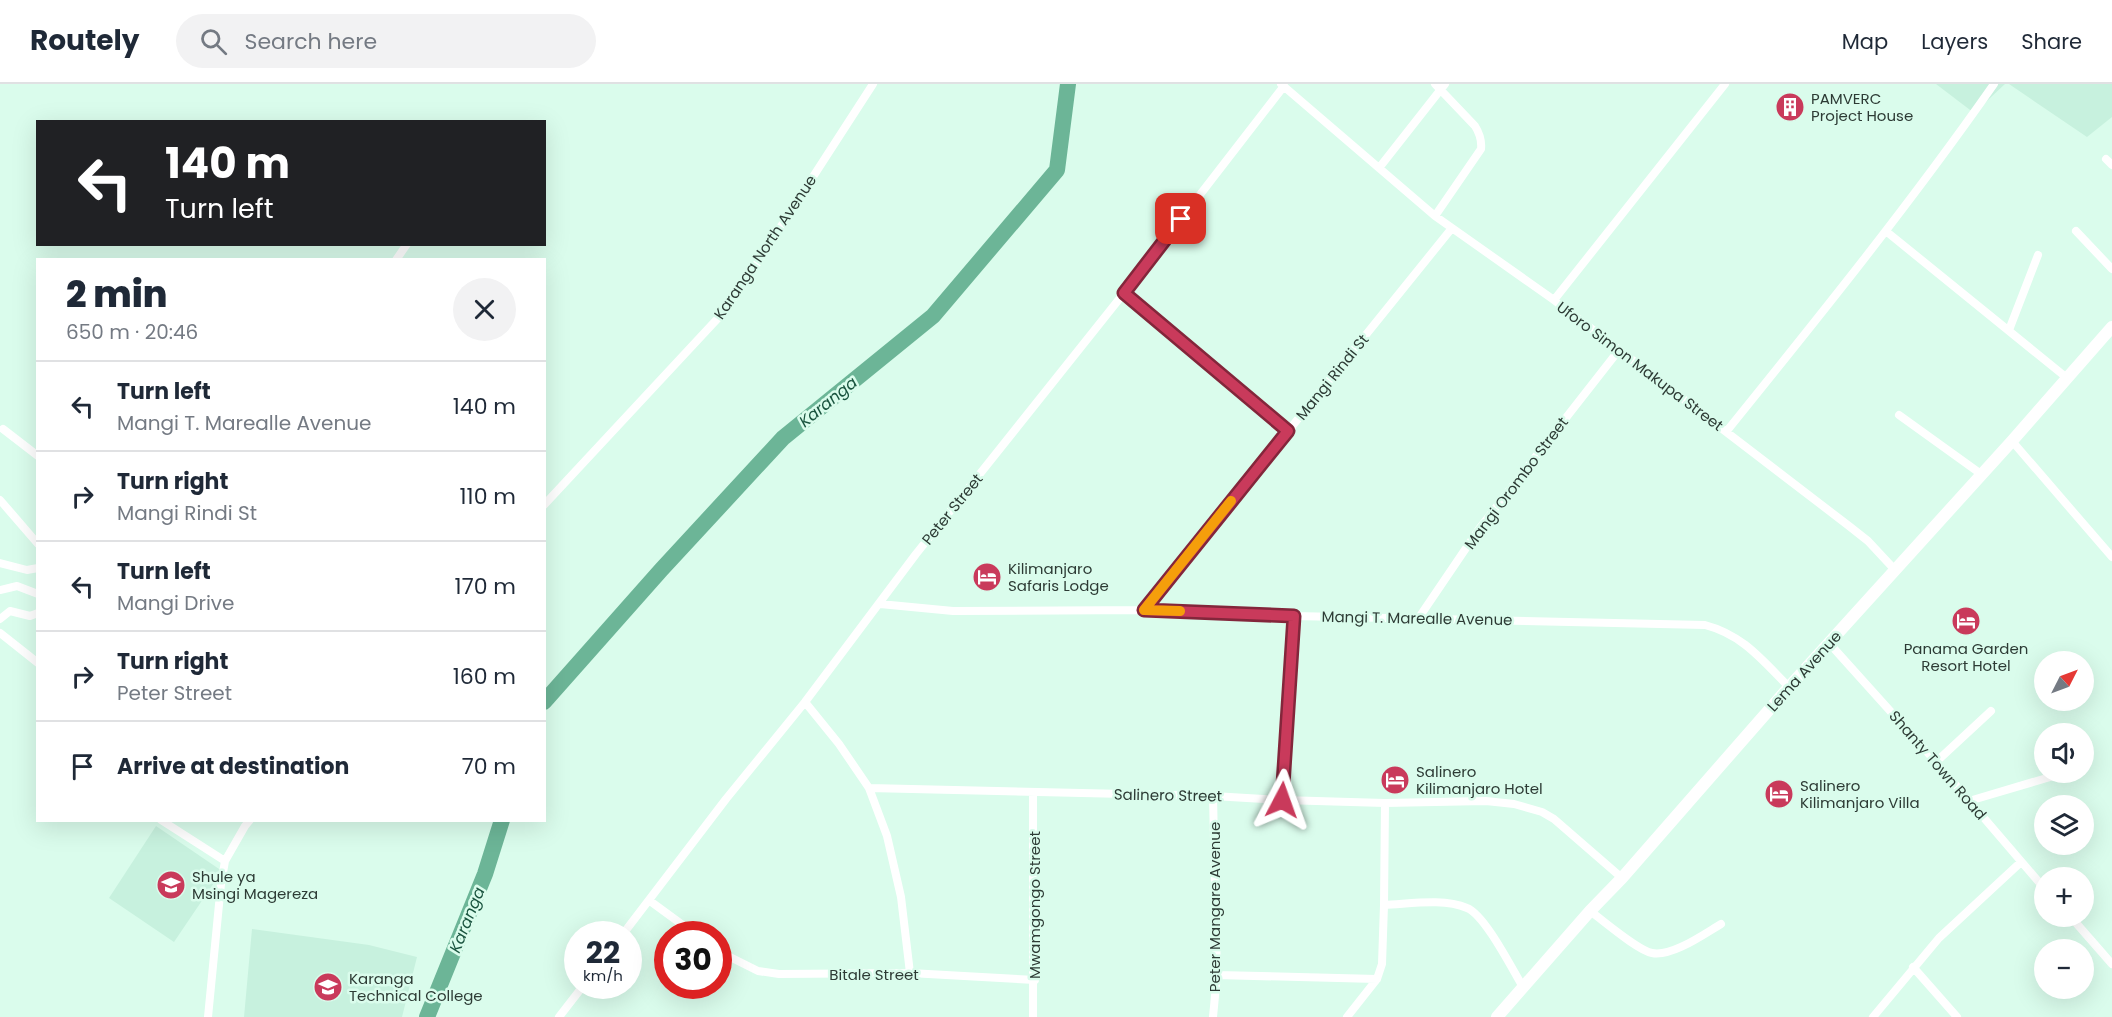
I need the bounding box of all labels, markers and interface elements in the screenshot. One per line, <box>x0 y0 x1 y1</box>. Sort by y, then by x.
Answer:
search box <box>176 14 596 68</box>
text: Routely <box>30 21 140 60</box>
icon: search <box>197 25 230 58</box>
text: Search here <box>245 26 377 57</box>
text: Map <box>1842 27 1888 56</box>
text: Layers <box>1921 27 1988 56</box>
text: Share <box>2021 27 2082 56</box>
place label: PAMVERC Project House <box>1811 88 1913 126</box>
building icon: PAMVERC Project House <box>1774 91 1806 123</box>
text: 140 m <box>165 134 290 193</box>
icon: left <box>66 144 144 222</box>
street label: Karanga North Avenue <box>709 171 821 323</box>
text: Turn left <box>165 190 274 227</box>
pin <box>1155 193 1206 244</box>
icon: arrive <box>1164 202 1197 235</box>
text: 2 min <box>66 269 168 320</box>
button: close <box>453 278 516 341</box>
street label: Uforo Simon Makupa Street <box>1552 296 1728 436</box>
text: 650 m · 20:46 <box>66 318 198 346</box>
street label: Mangi Rindi St <box>1291 330 1373 424</box>
water label: Karanga <box>794 371 862 433</box>
text: Turn left <box>117 376 211 407</box>
icon: left <box>66 390 99 423</box>
text: 140 m <box>453 391 516 422</box>
text: Mangi T. Marealle Avenue <box>117 409 371 437</box>
street label: Mangi Orombo Street <box>1459 413 1573 553</box>
text: Turn right <box>117 466 228 497</box>
street label: Peter Street <box>917 469 987 549</box>
icon: right <box>66 480 99 513</box>
text: 110 m <box>460 481 516 512</box>
text: Mangi Rindi St <box>117 499 257 527</box>
text: Turn left <box>117 556 211 587</box>
place label: Kilimanjaro Safaris Lodge <box>1008 558 1109 596</box>
hotel icon: Kilimanjaro Safaris Lodge <box>971 561 1003 593</box>
icon: left <box>66 570 99 603</box>
text: 170 m <box>455 571 516 602</box>
text: Mangi Drive <box>117 589 234 617</box>
hotel icon: Panama Garden Resort Hotel <box>1950 605 1982 637</box>
street label: Mangi T. Marealle Avenue <box>1321 606 1513 630</box>
street label: Lema Avenue <box>1762 626 1846 716</box>
place label: Panama Garden Resort Hotel <box>1904 638 2028 676</box>
text: Turn right <box>117 646 228 677</box>
north arrow <box>2034 651 2094 711</box>
map controls <box>2034 651 2094 999</box>
icon: right <box>66 660 99 693</box>
text: 160 m <box>453 661 516 692</box>
text: Peter Street <box>117 679 232 707</box>
street label: Shanty Town Road <box>1885 706 1991 824</box>
button: sound <box>2034 723 2094 783</box>
icon: arrive <box>66 750 99 783</box>
text: Arrive at destination <box>117 751 349 782</box>
text: 70 m <box>462 751 516 782</box>
place label: Salinero Kilimanjaro Hotel <box>1416 761 1543 799</box>
hotel icon: Salinero Kilimanjaro Hotel <box>1379 764 1411 796</box>
position arrow <box>1250 768 1314 832</box>
place label: Salinero Kilimanjaro Villa <box>1800 775 1920 813</box>
hotel icon: Salinero Kilimanjaro Villa <box>1763 778 1795 810</box>
street label: Salinero Street <box>1114 784 1222 806</box>
button: layers <box>2034 795 2094 855</box>
street label: Peter Mangare Avenue <box>1204 822 1225 992</box>
street label: Mwamgongo Street <box>1024 831 1045 979</box>
place label: Shule ya Msingi Magereza <box>192 866 318 904</box>
button: + <box>2034 867 2094 927</box>
school or university icon: Shule ya Msingi Magereza <box>155 869 187 901</box>
water label: Karanga <box>443 884 491 956</box>
speed limit sign: 30 <box>654 921 732 999</box>
text: 22 <box>586 931 620 974</box>
button: − <box>2034 939 2094 999</box>
street label: Bitale Street <box>829 964 919 985</box>
text: km/h <box>583 965 623 986</box>
place label: Karanga Technical College <box>349 968 483 1006</box>
school or university icon: Karanga Technical College <box>312 971 344 1003</box>

